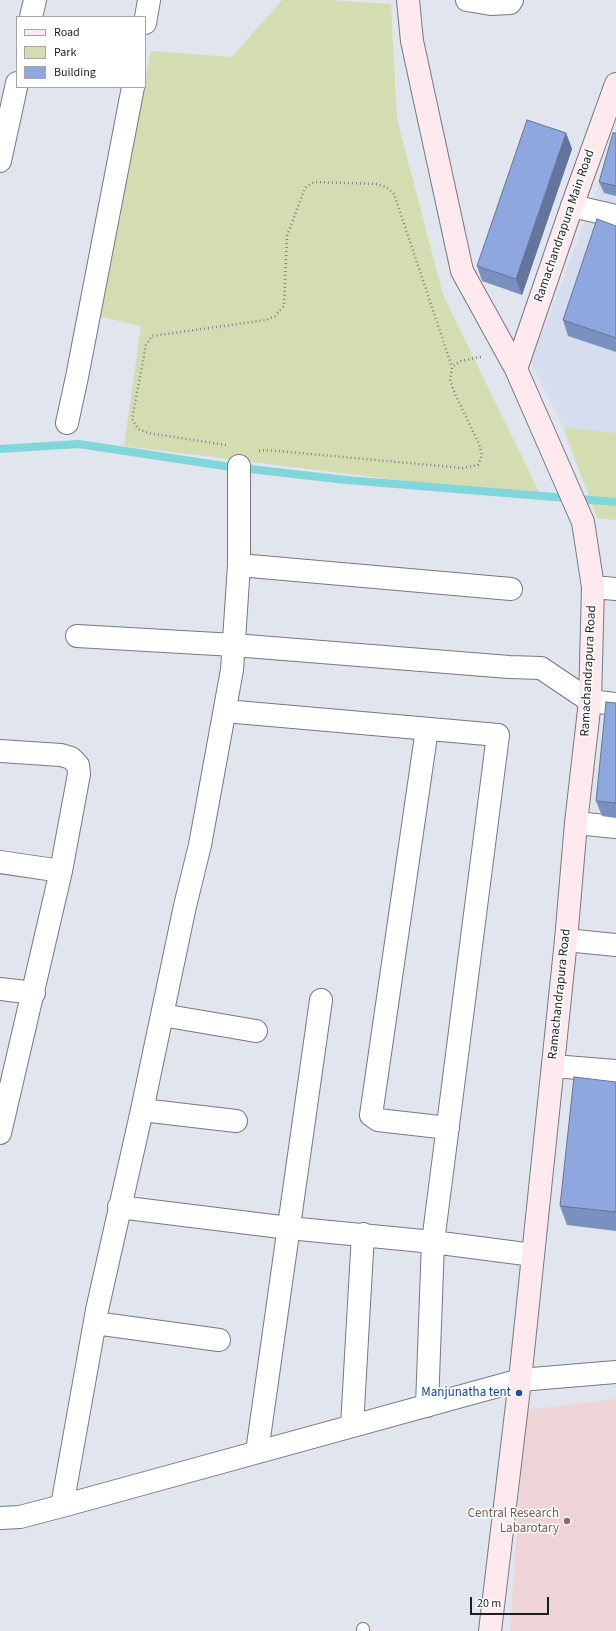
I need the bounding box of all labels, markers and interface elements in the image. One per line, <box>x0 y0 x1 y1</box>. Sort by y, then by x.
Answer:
legend <box>16 16 146 88</box>
text: Road <box>54 24 80 41</box>
text: Park <box>54 44 76 61</box>
text: Building <box>54 64 96 81</box>
street label: Ramachandrapura Main Road <box>532 148 598 304</box>
street label: Ramachandrapura Road <box>578 605 600 737</box>
street label: Ramachandrapura Road <box>545 928 575 1060</box>
place label: Manjunatha tent <box>421 1385 511 1401</box>
marker: Manjunatha tent <box>514 1388 524 1398</box>
place label: Central Research Labarotary <box>468 1506 559 1537</box>
marker: Central Research Labarotary <box>562 1516 572 1526</box>
scale bar <box>472 1589 551 1615</box>
text: 20 m <box>477 1595 501 1612</box>

